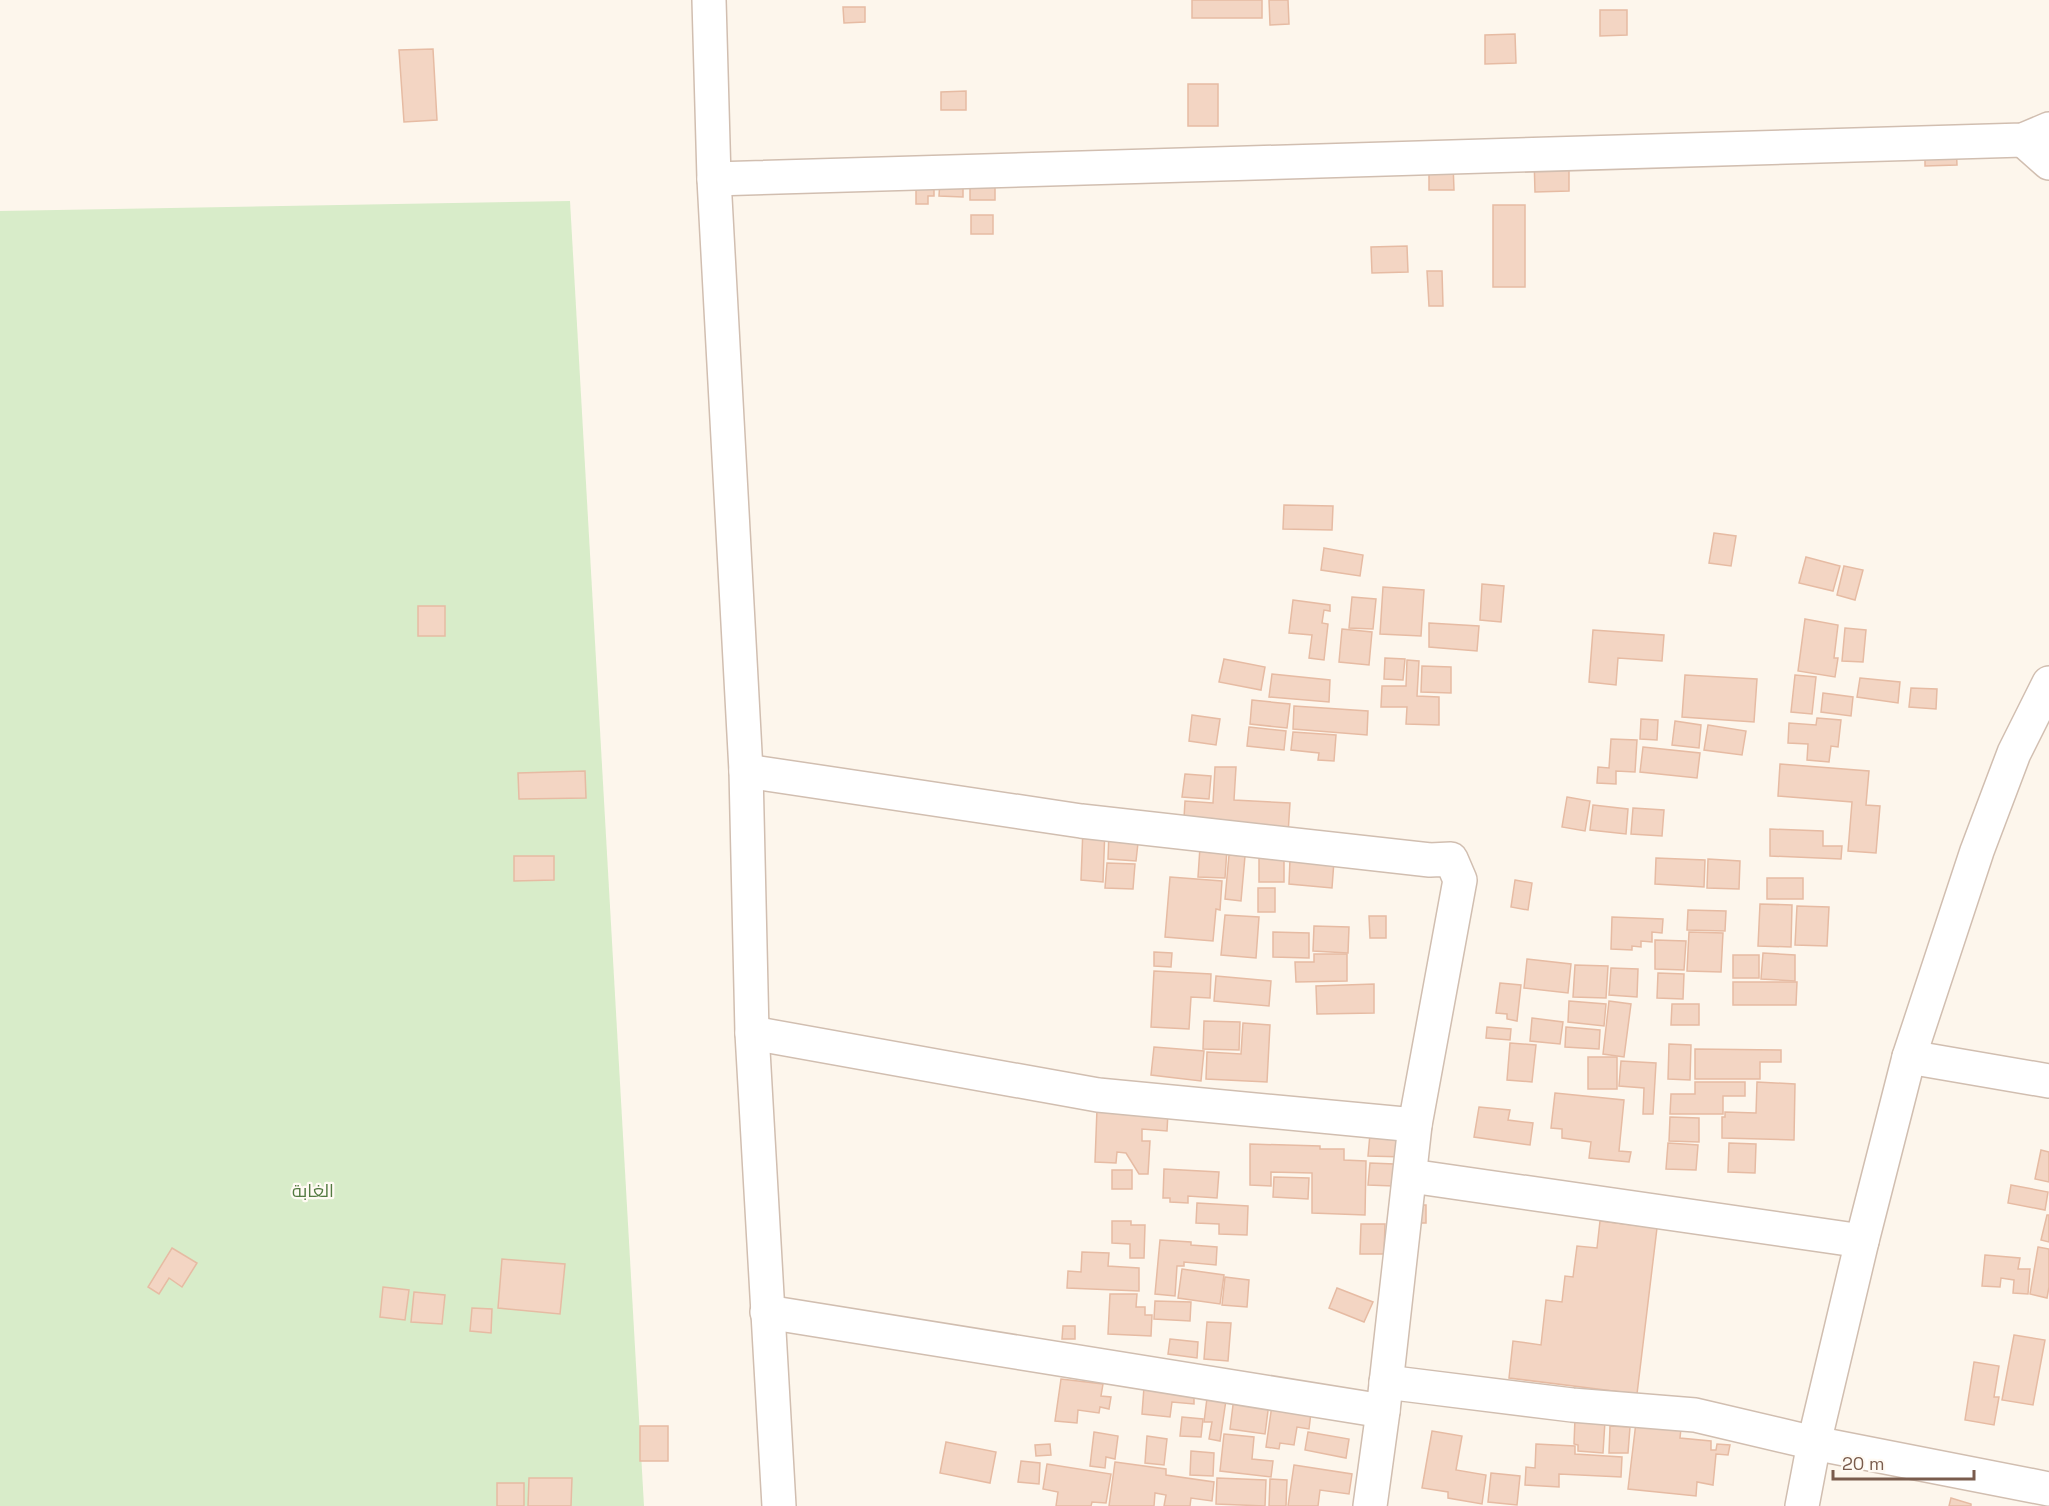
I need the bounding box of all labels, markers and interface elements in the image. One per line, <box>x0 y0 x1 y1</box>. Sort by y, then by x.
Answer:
park label: الغابة <box>292 1179 334 1202</box>
scale bar <box>1833 1443 1974 1481</box>
text: 20 m <box>1842 1452 1885 1475</box>

